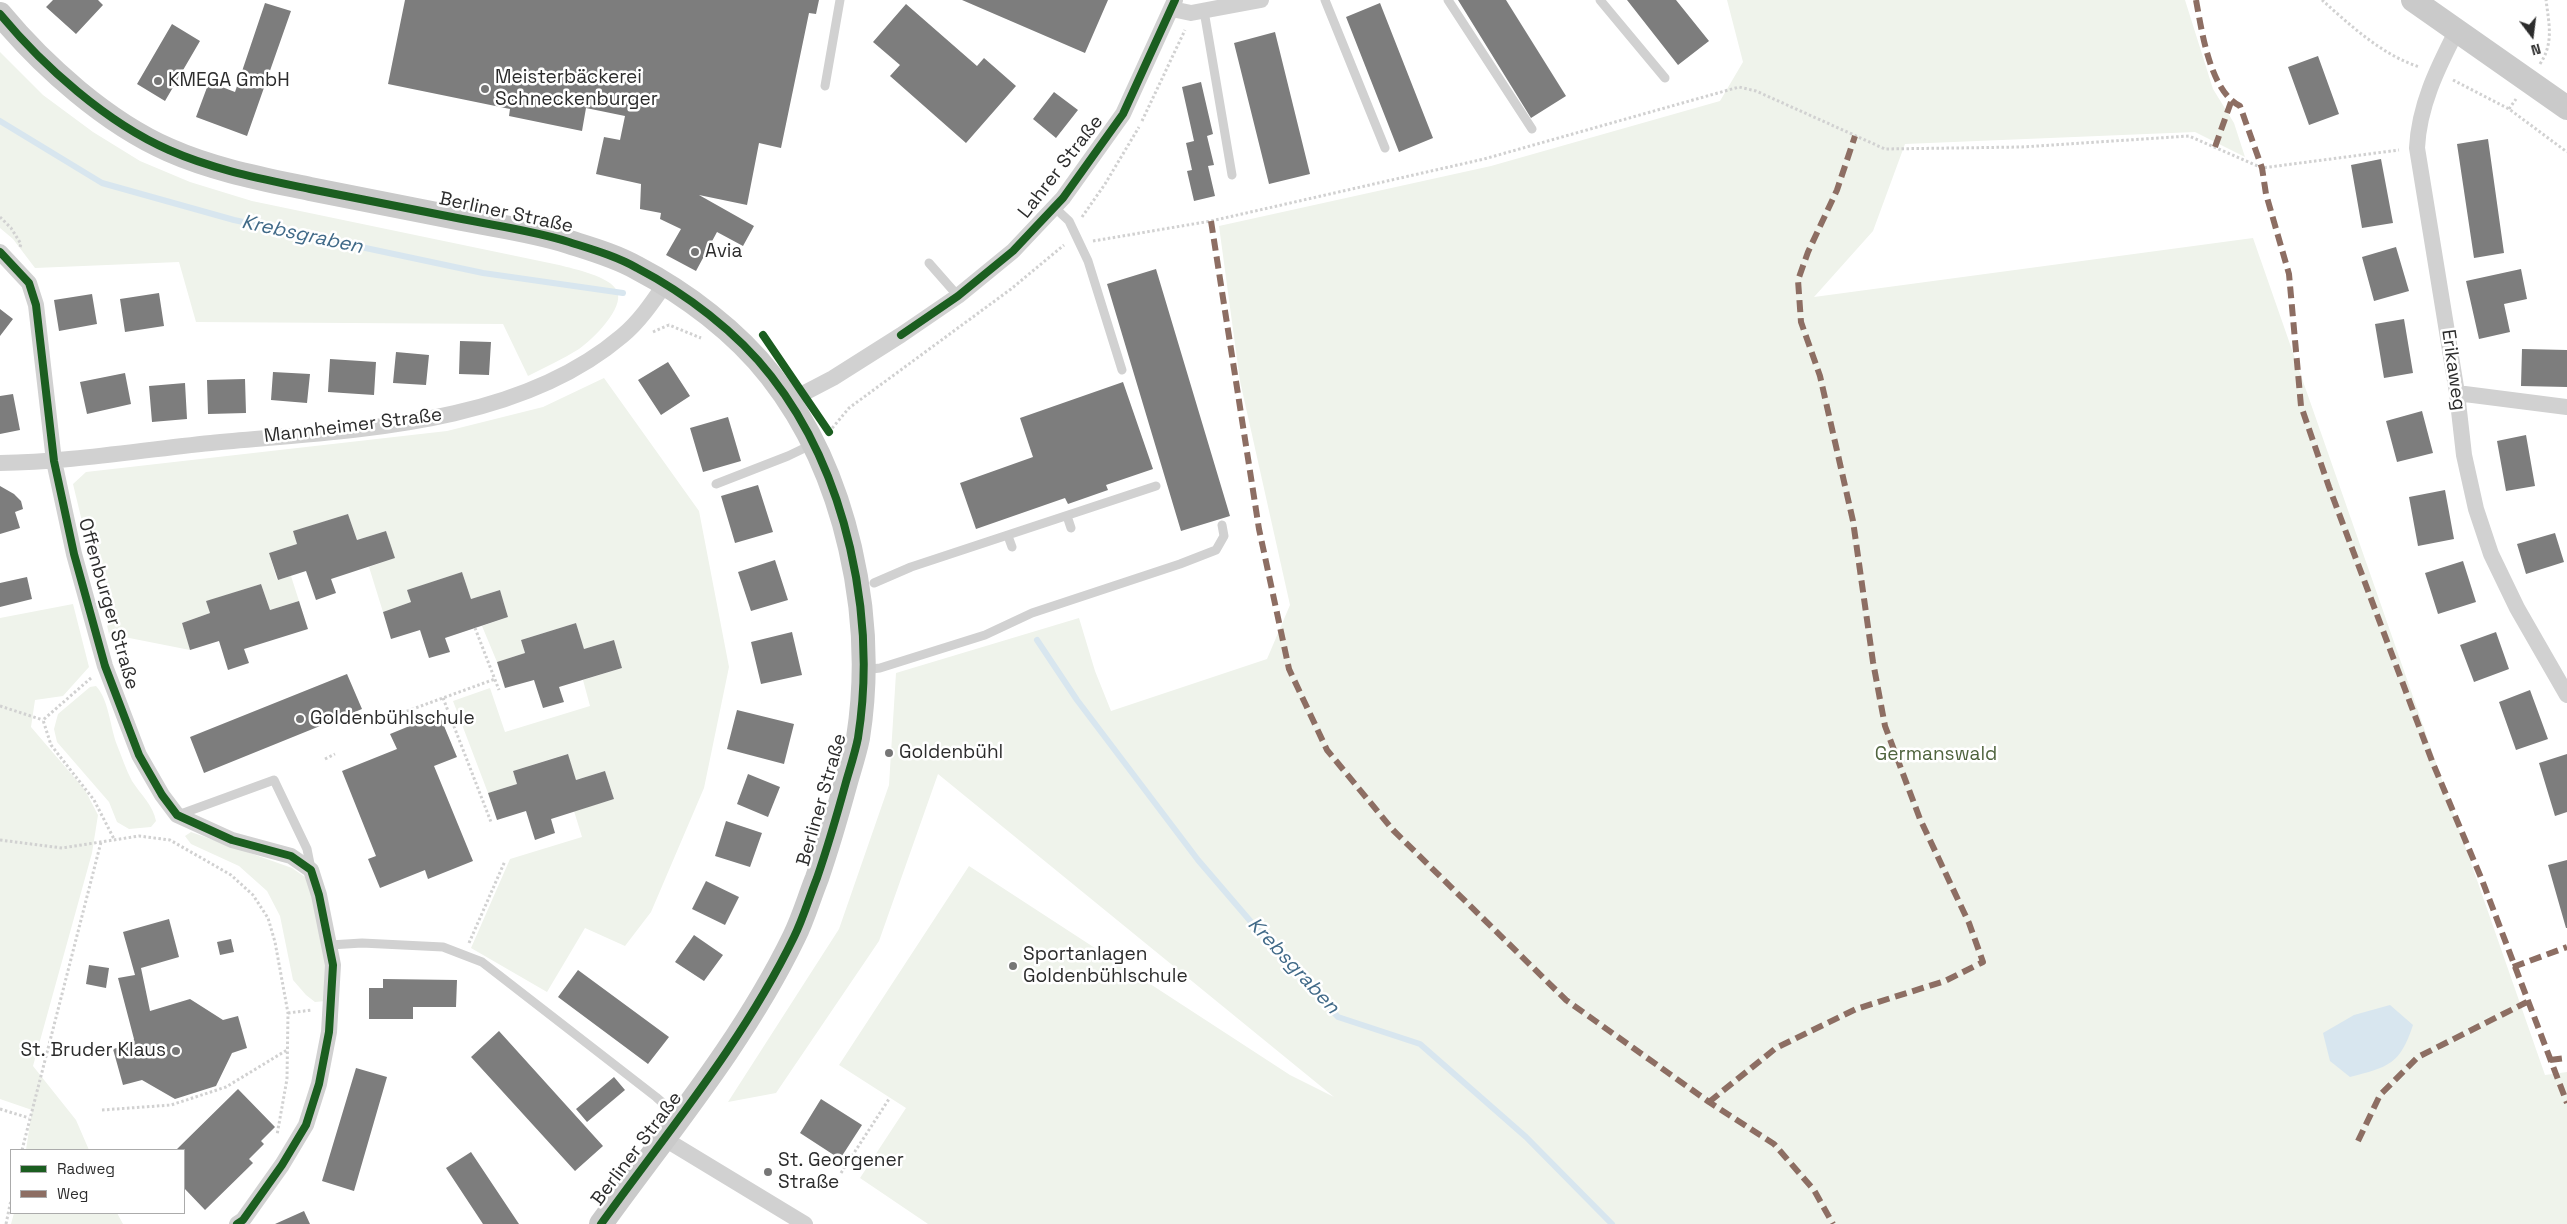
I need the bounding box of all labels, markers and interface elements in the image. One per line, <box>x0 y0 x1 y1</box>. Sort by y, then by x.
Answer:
north arrow <box>2507 10 2557 60</box>
text: N <box>2529 40 2543 59</box>
place label: Meisterbäckerei Schneckenburger <box>495 67 658 111</box>
place label: KMEGA GmbH <box>168 70 290 92</box>
marker: KMEGA GmbH <box>152 75 164 87</box>
marker: Meisterbäckerei Schneckenburger <box>479 83 491 95</box>
street label: Lahrer Straße <box>1014 111 1108 223</box>
street label: Berliner Straße <box>437 188 575 238</box>
water label: Krebsgraben <box>239 210 365 260</box>
place label: Avia <box>705 241 742 263</box>
marker: Avia <box>689 246 701 258</box>
street label: Erikaweg <box>2436 328 2470 412</box>
street label: Mannheimer Straße <box>263 404 443 448</box>
street label: Offenburger Straße <box>73 516 143 692</box>
place label: Goldenbühlschule <box>310 708 475 730</box>
marker: Goldenbühlschule <box>294 713 306 725</box>
street label: Berliner Straße <box>792 731 852 869</box>
place label: Goldenbühl <box>899 742 1003 764</box>
park label: Germanswald <box>1875 744 1997 766</box>
marker: Goldenbühl <box>883 747 895 759</box>
water label: Krebsgraben <box>1242 913 1344 1019</box>
place label: Sportanlagen Goldenbühlschule <box>1023 944 1188 988</box>
marker: Sportanlagen Goldenbühlschule <box>1007 960 1019 972</box>
place label: St. Bruder Klaus <box>20 1040 166 1062</box>
marker: St. Bruder Klaus <box>170 1045 182 1057</box>
street label: Berliner Straße <box>587 1088 687 1210</box>
legend <box>10 1149 185 1214</box>
place label: St. Georgener Straße <box>778 1150 904 1194</box>
text: Radweg <box>57 1159 115 1178</box>
marker: St. Georgener Straße <box>762 1166 774 1178</box>
text: Weg <box>57 1184 88 1203</box>

